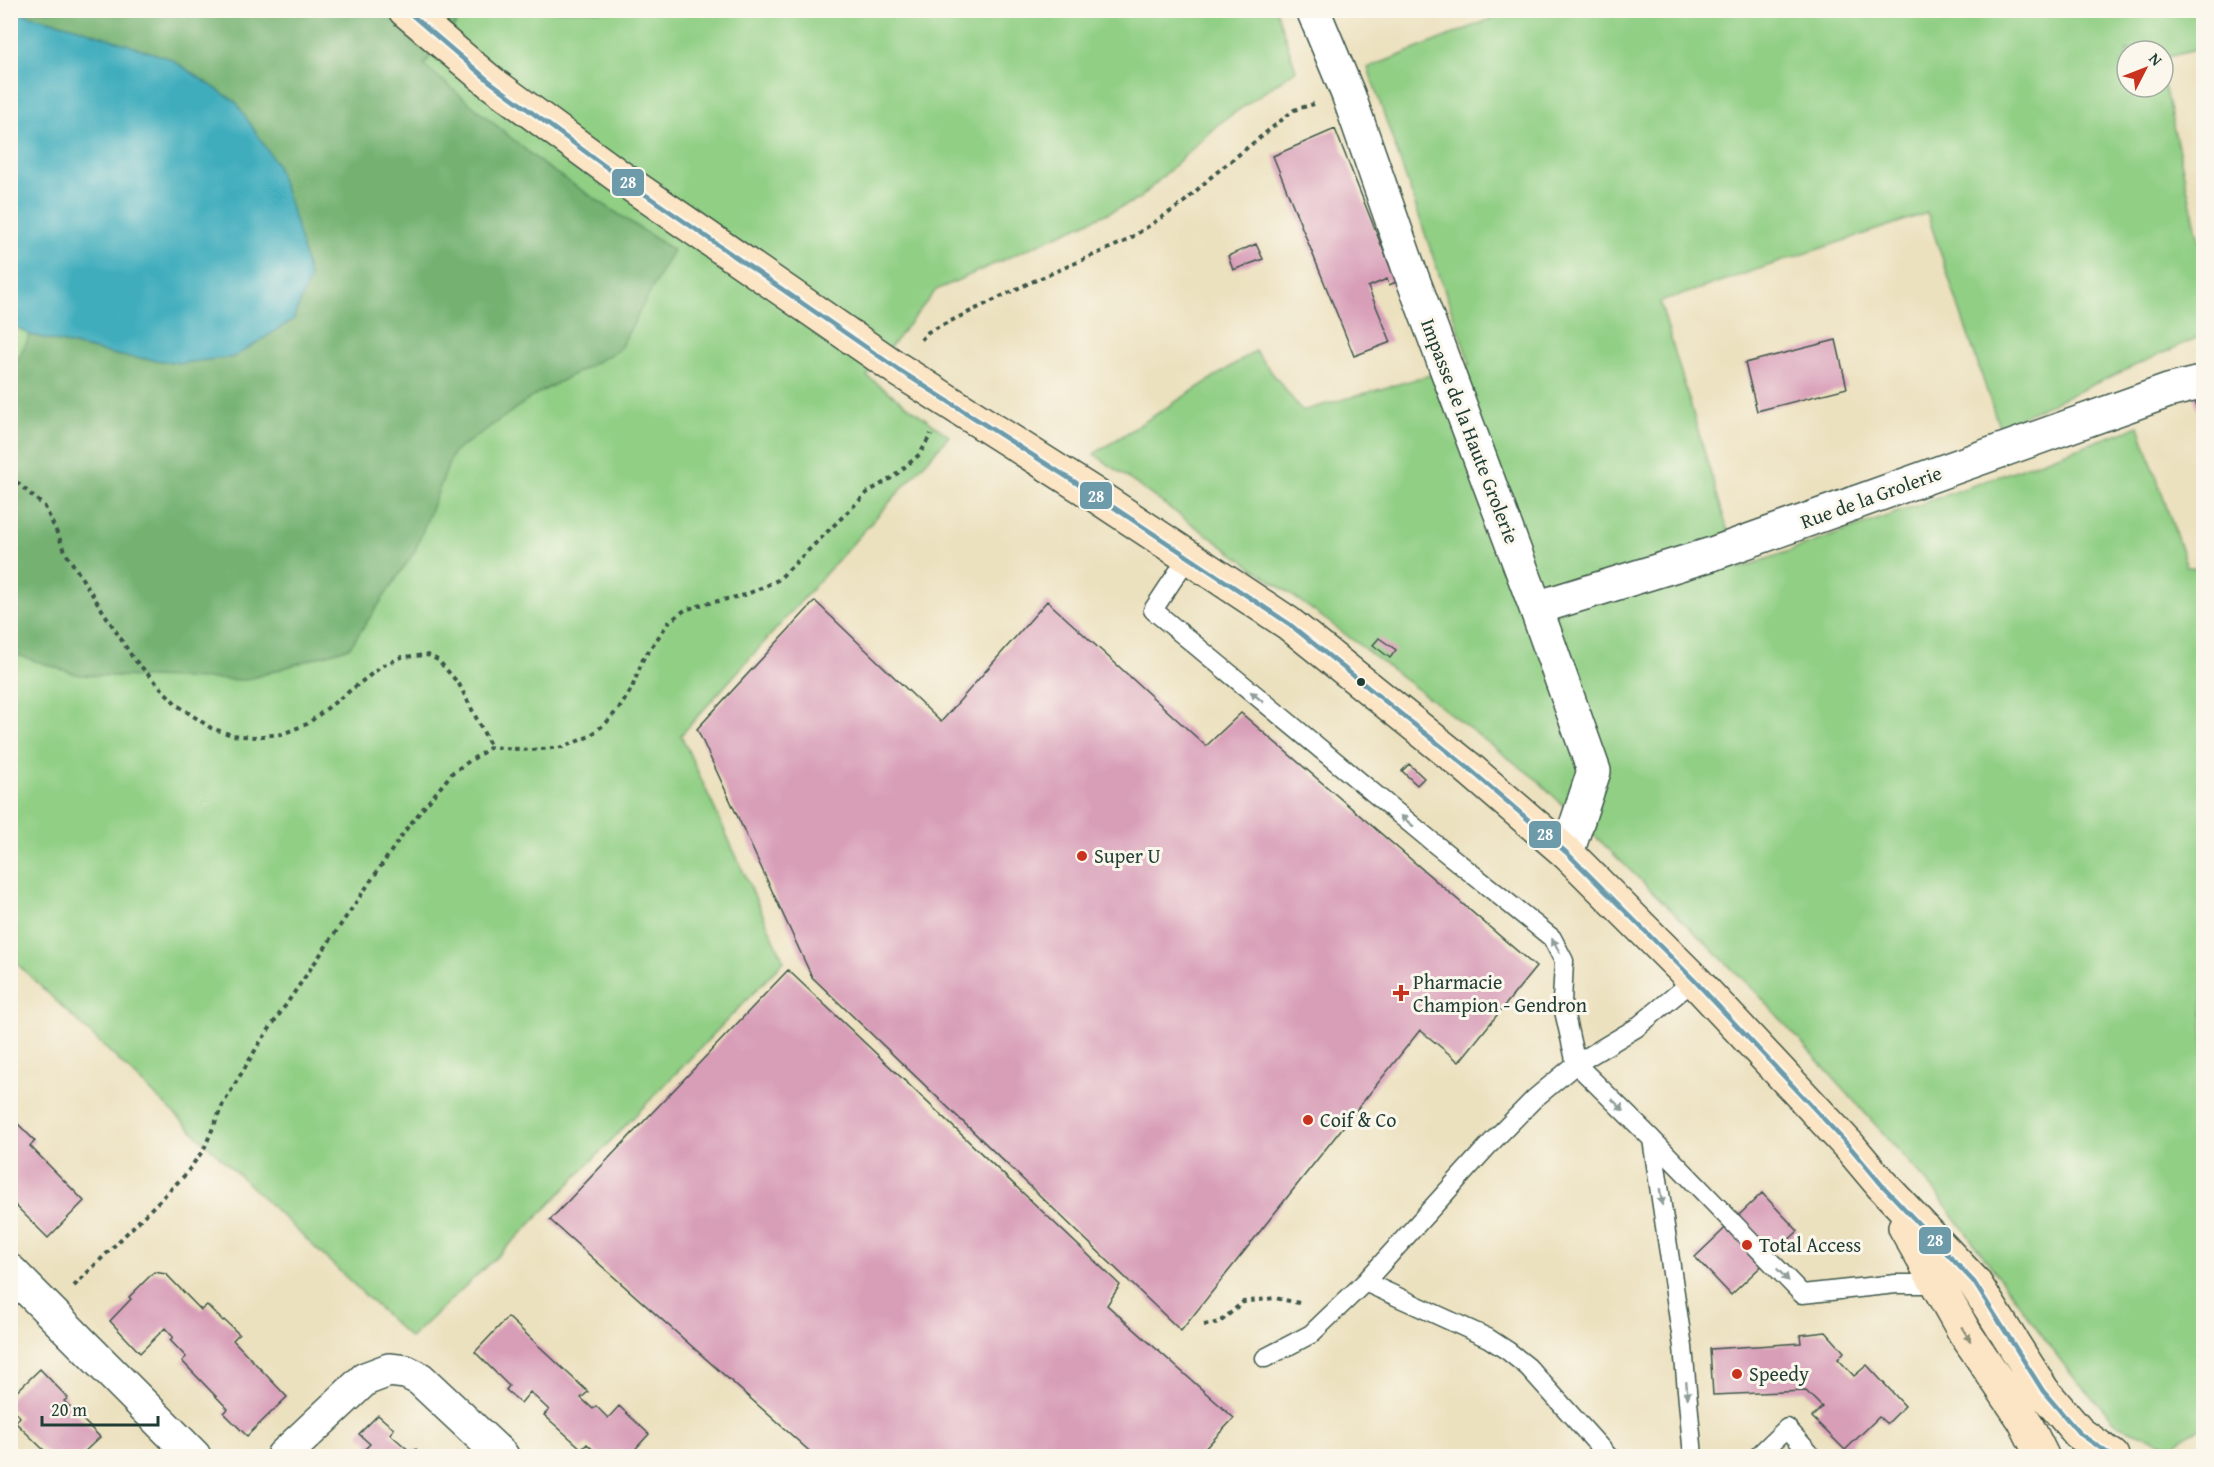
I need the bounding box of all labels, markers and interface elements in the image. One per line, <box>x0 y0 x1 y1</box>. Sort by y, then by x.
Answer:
north arrow <box>2115 39 2175 99</box>
text: N <box>2144 47 2169 71</box>
line badge: 28 <box>611 168 645 197</box>
text: 28 <box>620 170 636 194</box>
street label: Impasse de la Haute Grolerie <box>1414 314 1527 548</box>
street label: Rue de la Grolerie <box>1796 458 1945 536</box>
line badge: 28 <box>1079 481 1113 510</box>
text: 28 <box>1088 484 1104 508</box>
unlabelled marker <box>1355 676 1367 688</box>
one-way arrow <box>1249 690 1265 703</box>
one-way arrow <box>1399 815 1415 828</box>
line badge: 28 <box>1528 820 1562 849</box>
text: 28 <box>1537 822 1553 846</box>
place label: Super U <box>1094 841 1161 870</box>
marker: Super U <box>1075 849 1089 863</box>
one-way arrow <box>1551 937 1561 954</box>
place label: Pharmacie Champion - Gendron <box>1413 967 1587 1019</box>
marker: Pharmacie Champion - Gendron <box>1394 986 1408 1000</box>
one-way arrow <box>1610 1098 1625 1112</box>
place label: Coif & Co <box>1320 1105 1397 1134</box>
marker: Coif & Co <box>1301 1113 1315 1127</box>
one-way arrow <box>1656 1187 1665 1206</box>
line badge: 28 <box>1918 1226 1952 1255</box>
text: 28 <box>1927 1228 1943 1252</box>
place label: Total Access <box>1759 1230 1861 1259</box>
marker: Total Access <box>1740 1238 1754 1252</box>
one-way arrow <box>1776 1267 1790 1282</box>
one-way arrow <box>1960 1326 1972 1342</box>
place label: Speedy <box>1749 1359 1809 1388</box>
marker: Speedy <box>1730 1367 1744 1381</box>
one-way arrow <box>1682 1381 1692 1400</box>
scale bar <box>42 1389 158 1427</box>
text: 20 m <box>51 1396 87 1423</box>

